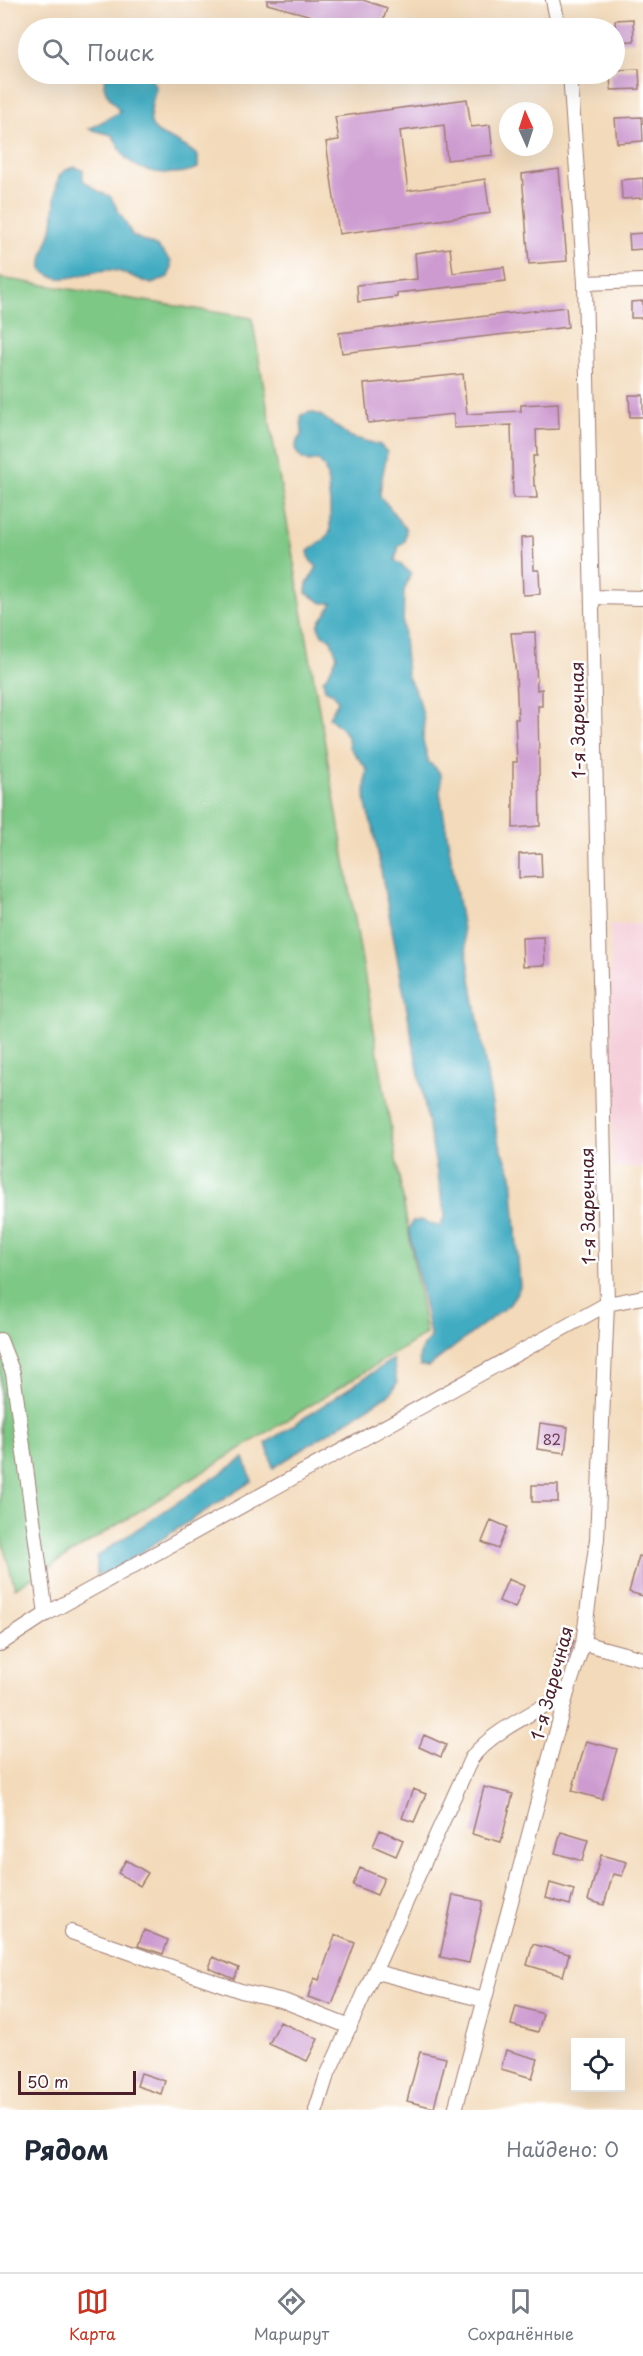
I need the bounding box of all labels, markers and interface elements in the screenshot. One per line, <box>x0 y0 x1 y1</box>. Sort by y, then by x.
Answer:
search box <box>18 18 625 84</box>
icon: search <box>39 35 72 68</box>
text: Поиск <box>87 35 154 68</box>
north arrow <box>499 102 553 156</box>
street label: 1-я Заречная <box>562 661 592 779</box>
street label: 1-я Заречная <box>572 1147 602 1265</box>
house number: 82 <box>543 1427 561 1450</box>
street label: 1-я Заречная <box>523 1623 579 1743</box>
map controls <box>571 2038 625 2092</box>
button: locate <box>571 2038 625 2092</box>
scale bar <box>18 2068 136 2096</box>
text: 50 m <box>27 2069 68 2093</box>
text: Рядом <box>24 2130 109 2169</box>
text: Найдено: 0 <box>506 2134 619 2164</box>
tab: Карта <box>69 2285 116 2345</box>
tab: Маршрут <box>254 2285 329 2345</box>
tab: Сохранённые <box>467 2285 574 2345</box>

